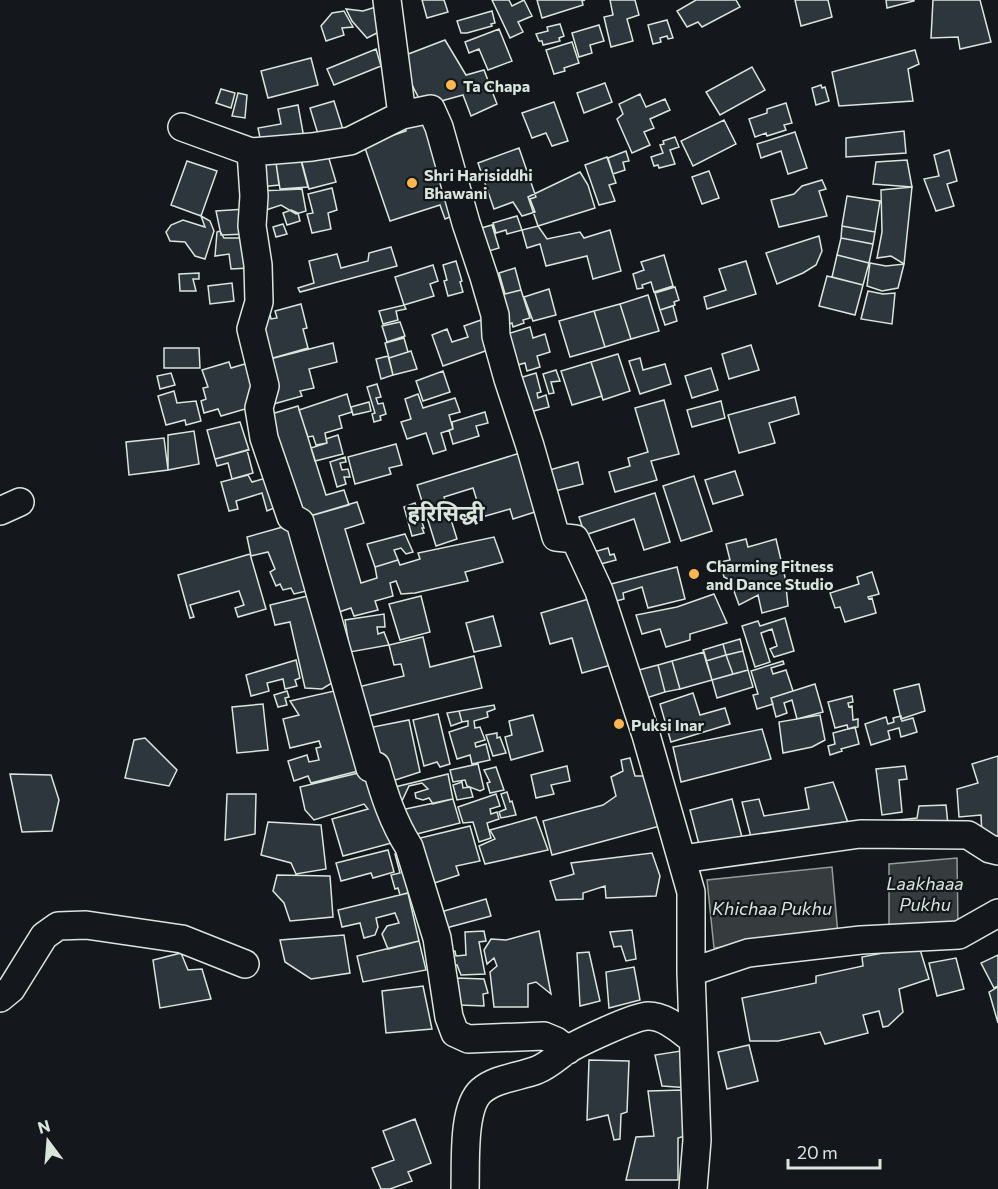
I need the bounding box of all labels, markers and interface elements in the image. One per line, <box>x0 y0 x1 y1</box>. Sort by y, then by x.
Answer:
place label: Ta Chapa <box>463 76 530 95</box>
marker: Ta Chapa <box>444 78 458 92</box>
place label: Shri Harisiddhi Bhawani <box>424 165 533 202</box>
marker: Shri Harisiddhi Bhawani <box>405 176 419 190</box>
district label: हरिसिद्धी <box>408 499 485 526</box>
place label: Charming Fitness and Dance Studio <box>706 556 834 593</box>
marker: Charming Fitness and Dance Studio <box>687 567 701 581</box>
place label: Puksi Inar <box>631 715 704 734</box>
marker: Puksi Inar <box>612 717 626 731</box>
water label: Laakhaaa Pukhu <box>886 872 964 915</box>
water label: Khichaa Pukhu <box>712 897 832 919</box>
north arrow <box>18 1111 78 1171</box>
text: N <box>35 1115 52 1137</box>
scale bar <box>788 1132 880 1170</box>
text: 20 m <box>797 1141 838 1163</box>

